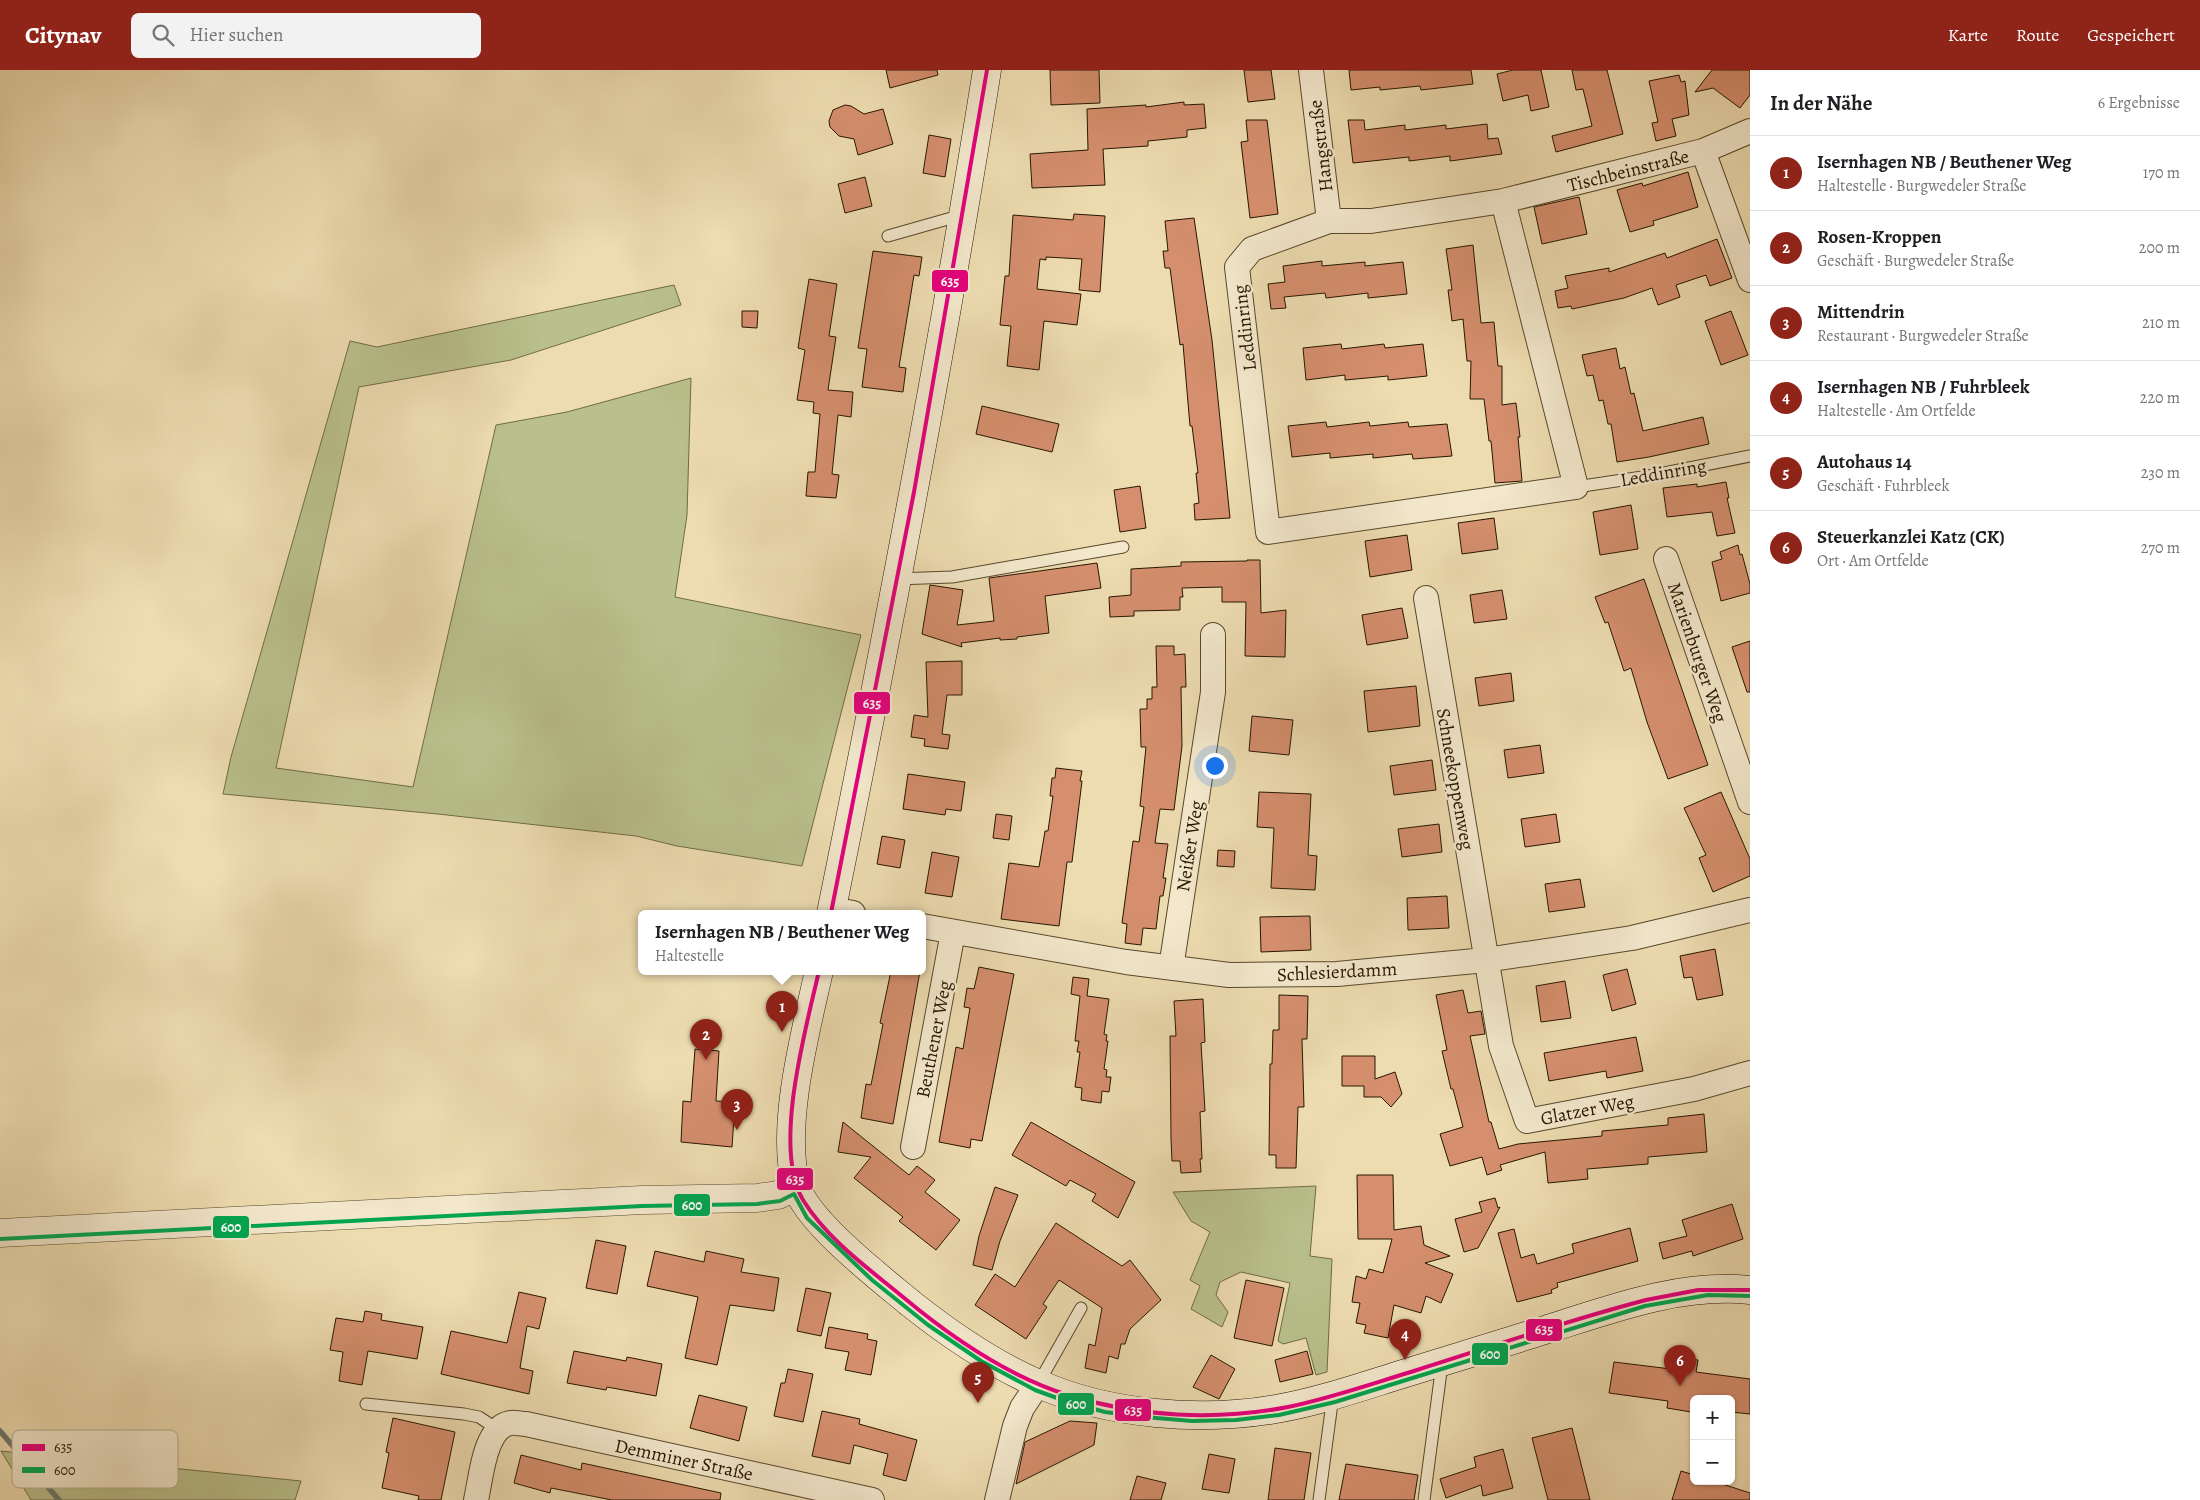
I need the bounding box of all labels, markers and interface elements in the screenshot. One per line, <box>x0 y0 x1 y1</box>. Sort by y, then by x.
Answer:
search box <box>131 13 481 58</box>
text: Citynav <box>25 19 101 51</box>
icon: search <box>149 21 177 49</box>
text: Hier suchen <box>189 22 284 48</box>
text: Karte <box>1948 23 1988 47</box>
text: Route <box>2016 23 2059 47</box>
text: Gespeichert <box>2087 23 2175 47</box>
text: In der Nähe <box>1770 89 1872 117</box>
text: 6 Ergebnisse <box>2098 92 2180 114</box>
street label: Hangstraße <box>1302 98 1340 193</box>
street label: Tischbeinstraße <box>1565 143 1692 199</box>
text: Isernhagen NB / Beuthener Weg <box>1817 149 2071 175</box>
text: 1 <box>1783 162 1789 184</box>
text: 170 m <box>2143 162 2180 184</box>
text: Haltestelle · Burgwedeler Straße <box>1817 175 2026 197</box>
text: Rosen-Kroppen <box>1817 224 1941 250</box>
text: 2 <box>1782 237 1790 259</box>
text: 200 m <box>2139 237 2180 259</box>
text: Geschäft · Burgwedeler Straße <box>1817 250 2014 272</box>
line badge: 635 <box>931 269 969 293</box>
text: 635 <box>941 272 959 291</box>
street label: Leddinring <box>1227 283 1263 373</box>
text: Mittendrin <box>1817 299 1905 325</box>
text: 3 <box>1783 312 1789 334</box>
text: 210 m <box>2142 312 2180 334</box>
text: Restaurant · Burgwedeler Straße <box>1817 325 2029 347</box>
text: Isernhagen NB / Fuhrbleek <box>1817 374 2030 400</box>
text: 4 <box>1782 387 1790 409</box>
text: 220 m <box>2140 387 2180 409</box>
text: Haltestelle · Am Ortfelde <box>1817 400 1976 422</box>
text: Autohaus 14 <box>1817 449 1912 475</box>
street label: Leddinring <box>1618 453 1709 493</box>
text: 5 <box>1783 462 1789 484</box>
text: 230 m <box>2141 462 2180 484</box>
text: Geschäft · Fuhrbleek <box>1817 475 1949 497</box>
text: Steuerkanzlei Katz (CK) <box>1817 524 2005 550</box>
text: 6 <box>1782 537 1790 559</box>
text: 270 m <box>2141 537 2180 559</box>
text: Ort · Am Ortfelde <box>1817 550 1929 572</box>
street label: Marienburger Weg <box>1661 579 1733 726</box>
line badge: 635 <box>853 691 891 715</box>
text: 635 <box>863 694 881 713</box>
street label: Schneekoppenweg <box>1430 706 1480 853</box>
your location <box>1202 753 1228 779</box>
street label: Neißer Weg <box>1170 798 1210 894</box>
popup <box>638 910 926 975</box>
text: Isernhagen NB / Beuthener Weg <box>655 919 909 945</box>
text: Haltestelle <box>655 945 724 967</box>
street label: Schlesierdamm <box>1276 956 1398 988</box>
street label: Beuthener Weg <box>910 978 958 1100</box>
pin: 1 <box>766 991 798 1032</box>
pin: 2 <box>690 1019 722 1060</box>
street label: Glatzer Weg <box>1538 1088 1637 1132</box>
pin: 3 <box>721 1089 753 1130</box>
line badge: 635 <box>776 1167 814 1191</box>
text: 635 <box>786 1170 804 1189</box>
line badge: 600 <box>673 1193 711 1217</box>
text: 600 <box>682 1196 702 1215</box>
line badge: 600 <box>212 1215 250 1239</box>
text: 600 <box>221 1218 241 1237</box>
line badge: 635 <box>1525 1318 1563 1342</box>
pin: 4 <box>1389 1319 1421 1360</box>
text: 635 <box>1535 1320 1553 1339</box>
line badge: 600 <box>1471 1342 1509 1366</box>
text: 600 <box>1480 1345 1500 1364</box>
pin: 6 <box>1664 1345 1696 1386</box>
pin: 5 <box>962 1362 994 1403</box>
line badge: 600 <box>1057 1392 1095 1416</box>
text: 600 <box>1066 1395 1086 1414</box>
map controls <box>1690 1395 1735 1485</box>
button: + <box>1690 1395 1735 1440</box>
line badge: 635 <box>1114 1398 1152 1422</box>
text: 635 <box>1124 1401 1142 1420</box>
legend <box>12 1430 178 1488</box>
street label: Demminer Straße <box>612 1433 755 1487</box>
text: 635 <box>54 1438 72 1457</box>
button: − <box>1690 1440 1735 1485</box>
text: 600 <box>54 1461 75 1480</box>

